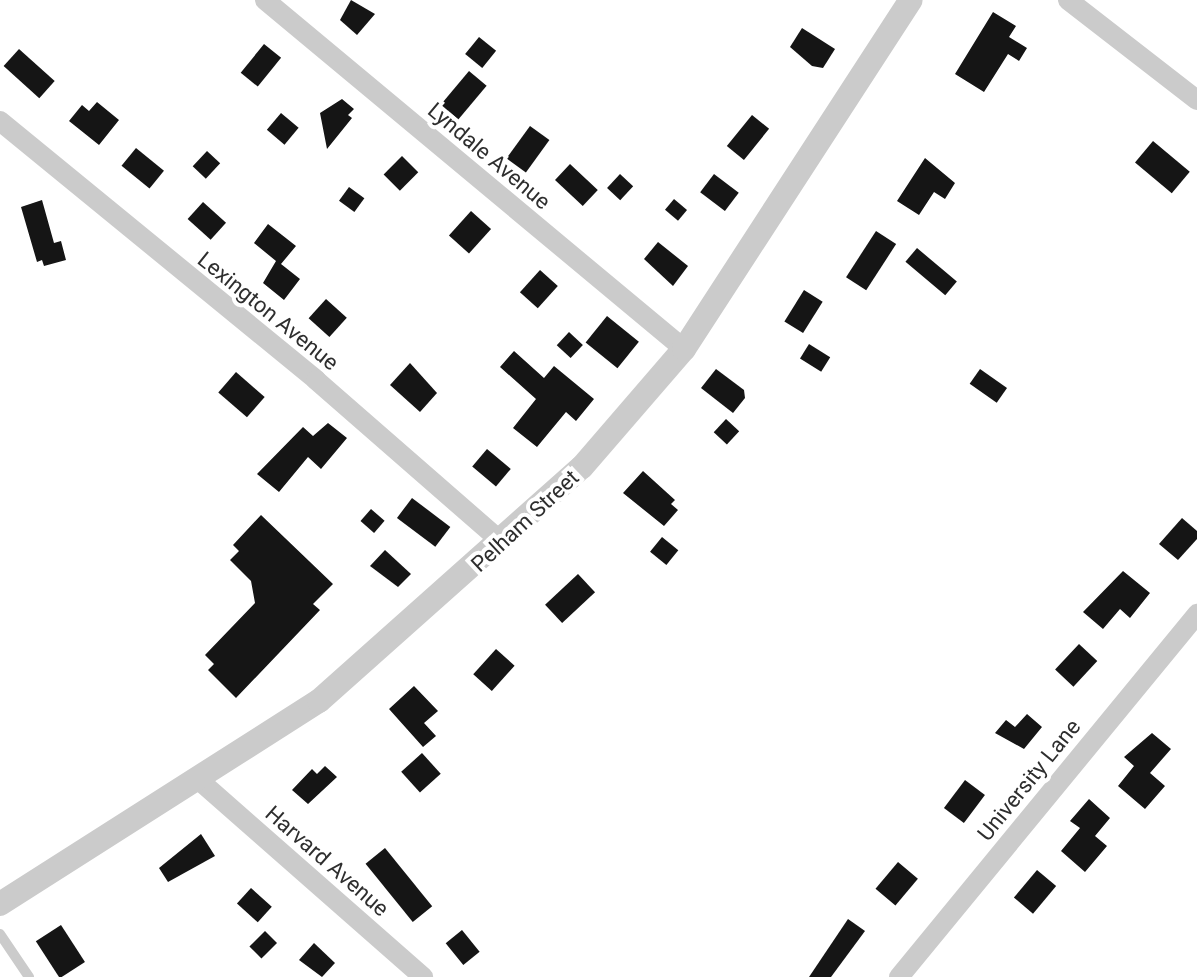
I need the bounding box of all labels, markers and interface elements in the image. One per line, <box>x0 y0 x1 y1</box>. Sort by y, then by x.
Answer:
street label: Lyndale Avenue <box>422 97 556 215</box>
street label: Lexington Avenue <box>192 246 344 376</box>
street label: Pelham Street <box>466 464 584 578</box>
street label: University Lane <box>972 714 1086 846</box>
street label: Harvard Avenue <box>260 800 394 922</box>

